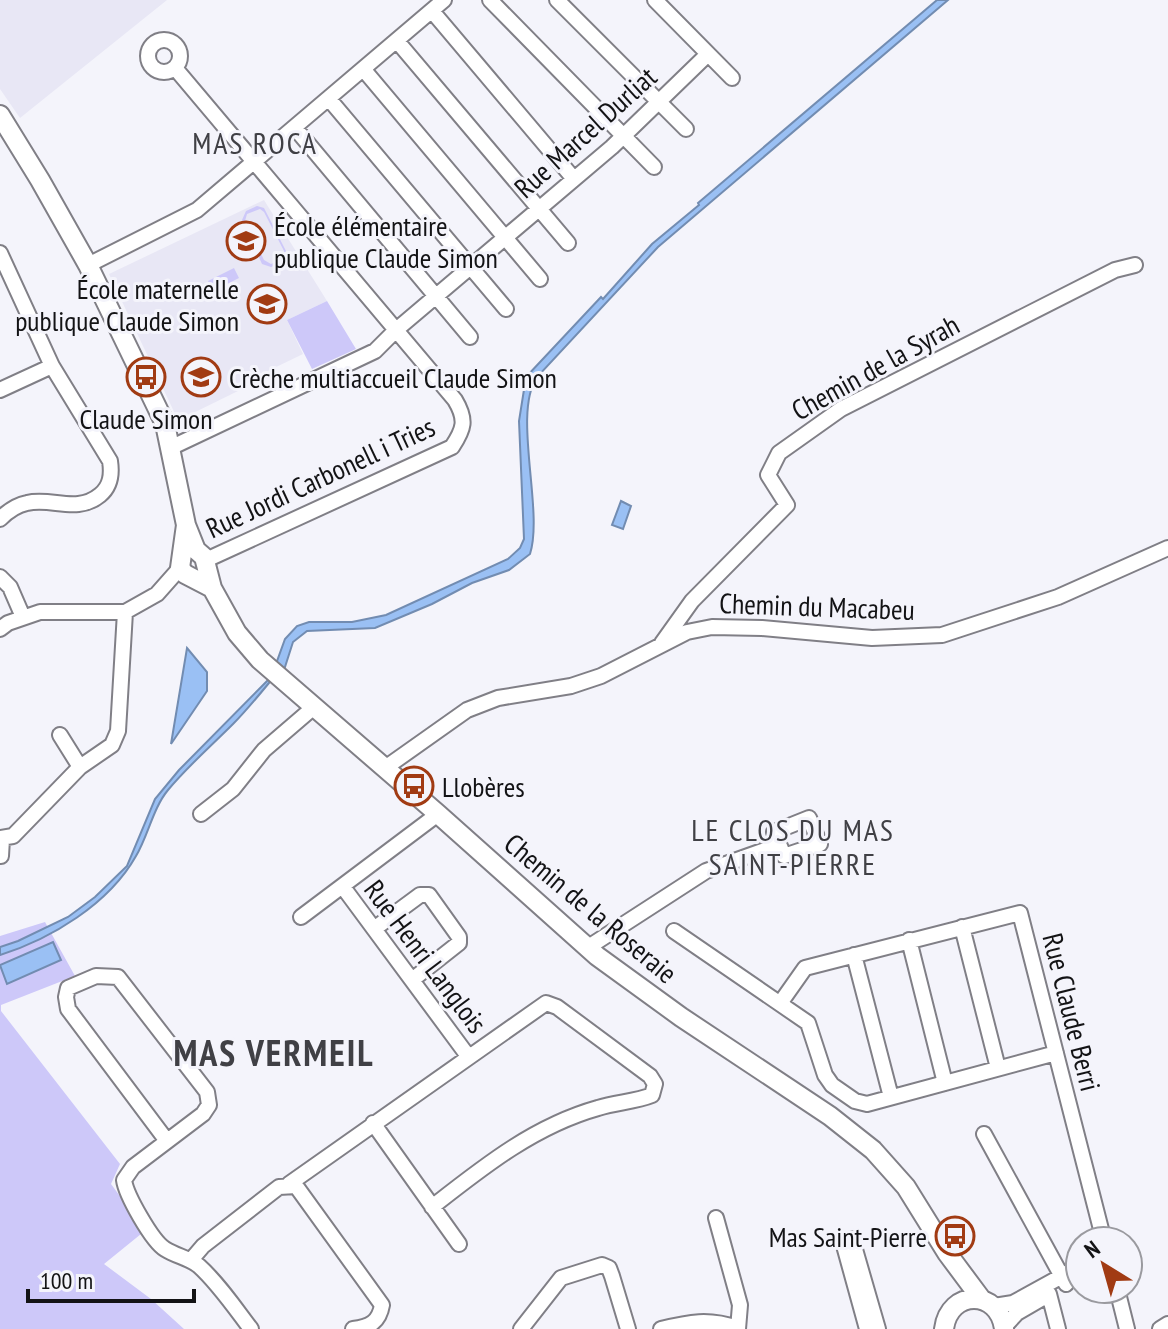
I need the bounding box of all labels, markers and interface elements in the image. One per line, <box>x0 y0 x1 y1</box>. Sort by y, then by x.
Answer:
street label: Rue Marcel Durliat <box>506 58 664 206</box>
district label: MAS ROCA <box>192 123 318 162</box>
place label: École élémentaire publique Claude Simon <box>274 207 498 276</box>
school or university icon: École élémentaire publique Claude Simon <box>225 220 267 262</box>
place label: École maternelle publique Claude Simon <box>15 270 239 339</box>
school or university icon: École maternelle publique Claude Simon <box>246 283 288 325</box>
street label: Chemin de la Syrah <box>785 306 965 428</box>
bus stop icon: Claude Simon <box>125 356 167 398</box>
school or university icon: Crèche multiaccueil Claude Simon <box>180 356 222 398</box>
place label: Crèche multiaccueil Claude Simon <box>229 359 557 396</box>
place label: Claude Simon <box>79 400 213 437</box>
street label: Rue Jordi Carbonell i Tries <box>200 408 440 546</box>
street label: Chemin du Macabeu <box>719 584 915 628</box>
bus stop icon: Llobères <box>393 765 435 807</box>
place label: Llobères <box>442 768 525 805</box>
district label: LE CLOS DU MAS SAINT-PIERRE <box>691 810 895 883</box>
street label: Chemin de la Roseraie <box>497 825 685 991</box>
street label: Rue Henri Langlois <box>356 872 496 1040</box>
street label: Rue Claude Berri <box>1035 929 1109 1095</box>
district label: MAS VERMEIL <box>173 1029 375 1076</box>
bus stop icon: Mas Saint-Pierre <box>934 1215 976 1257</box>
place label: Mas Saint-Pierre <box>769 1218 927 1255</box>
north arrow <box>1064 1225 1144 1305</box>
text: N <box>1079 1234 1105 1264</box>
scale bar <box>28 1253 194 1303</box>
text: 100 m <box>40 1265 93 1296</box>

